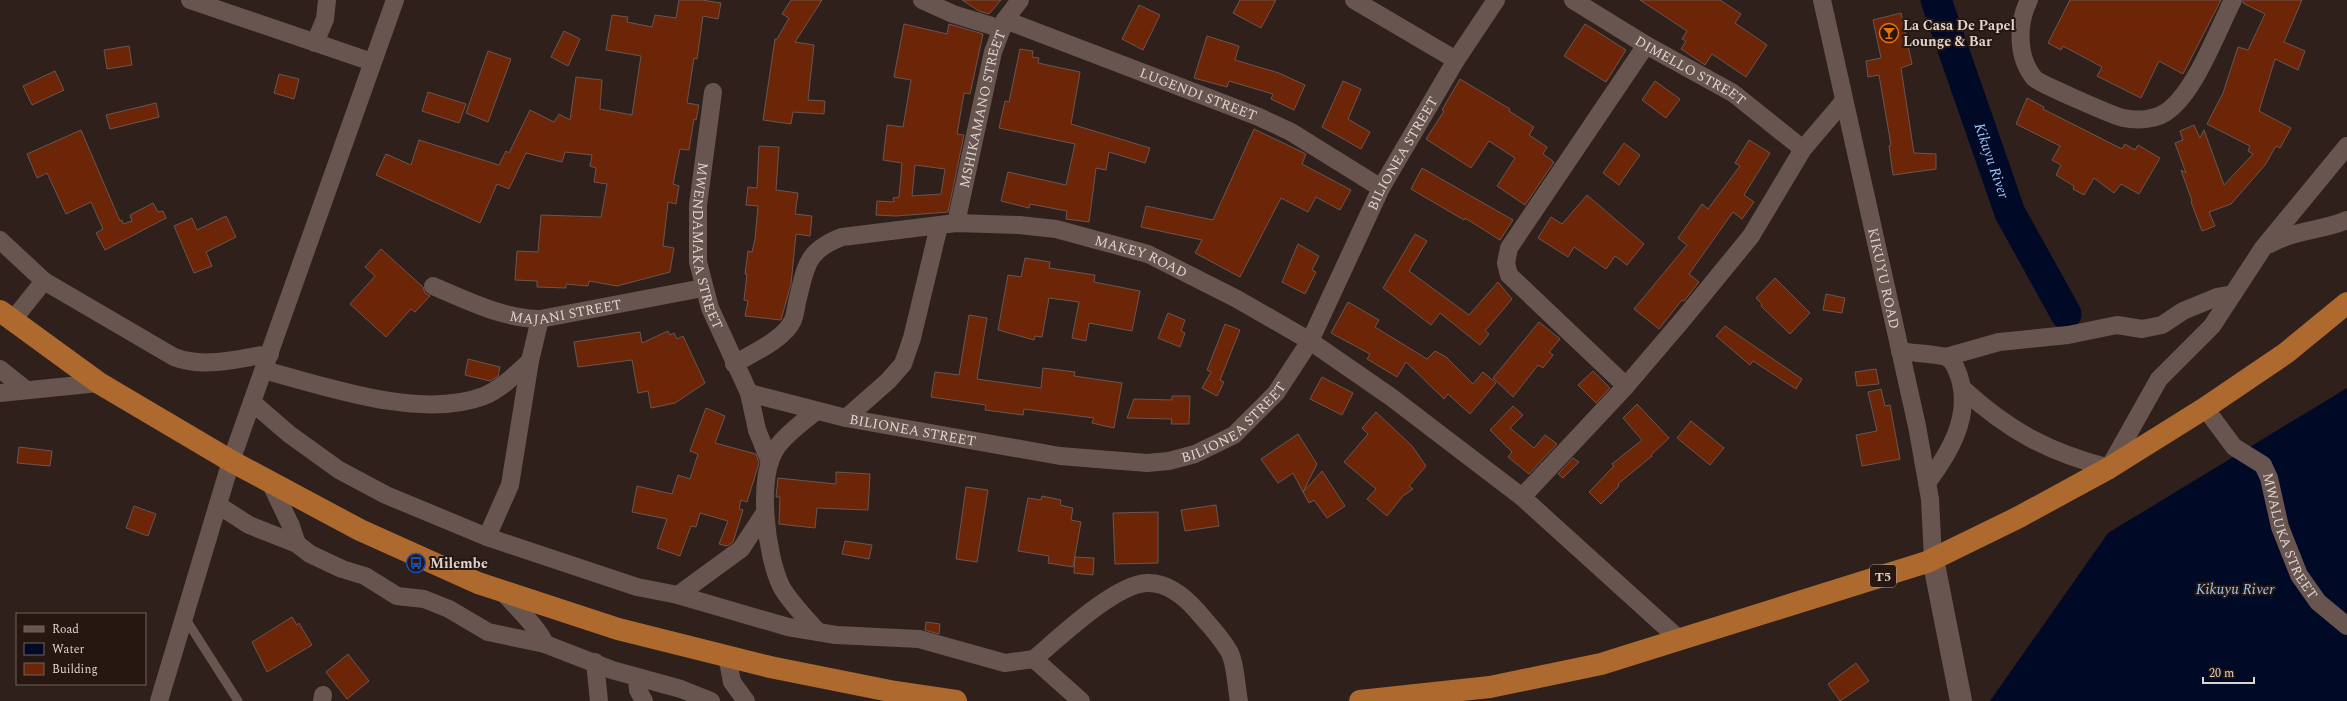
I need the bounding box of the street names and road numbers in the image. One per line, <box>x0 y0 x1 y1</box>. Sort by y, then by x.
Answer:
street label: MSHIKAMANO STREET <box>954 27 1011 190</box>
street label: DIMELLO STREET <box>1631 31 1751 111</box>
street label: LUGENDI STREET <box>1136 62 1260 126</box>
street label: BILIONEA STREET <box>1362 93 1443 214</box>
street label: MWENDAMAKA STREET <box>687 161 728 333</box>
street label: KIKUYU ROAD <box>1862 226 1905 331</box>
street label: MAKEY ROAD <box>1092 230 1191 283</box>
street label: MAJANI STREET <box>508 294 623 330</box>
street label: BILIONEA STREET <box>1179 378 1292 468</box>
street label: BILIONEA STREET <box>848 409 978 452</box>
street label: MWALUKA STREET <box>2257 471 2323 604</box>
road number: T5 <box>1870 565 1896 587</box>

